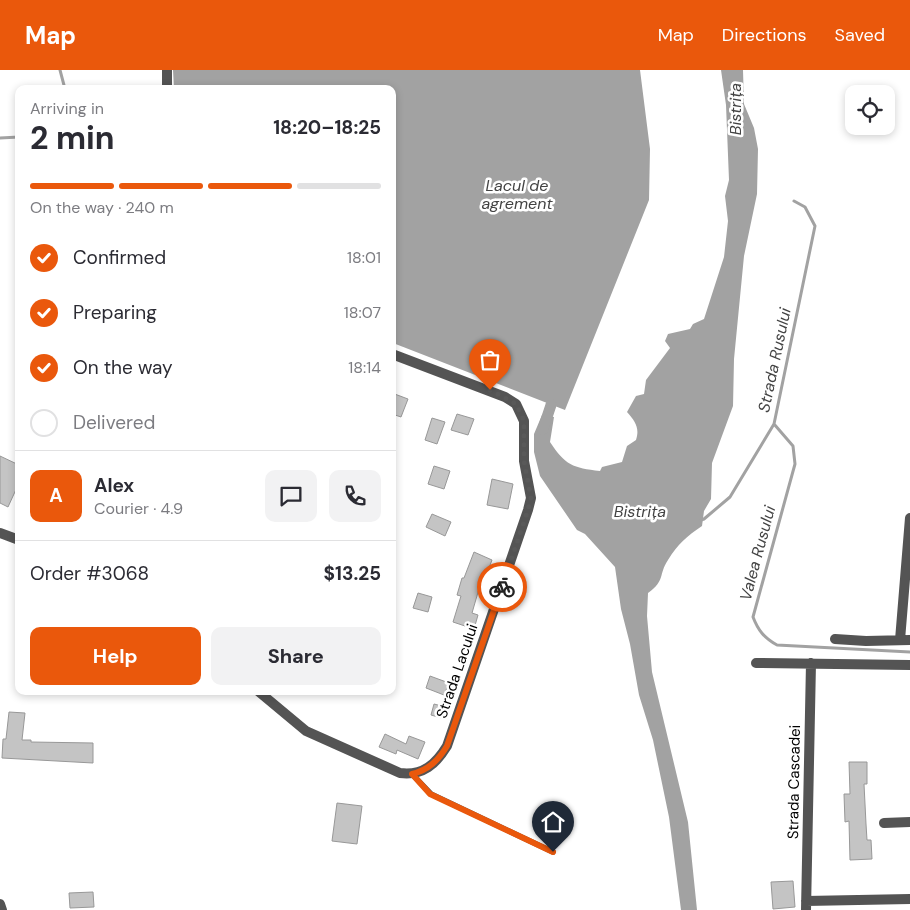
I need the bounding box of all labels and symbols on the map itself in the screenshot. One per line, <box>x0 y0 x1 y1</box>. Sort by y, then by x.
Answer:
water label: Bistrița <box>725 83 746 135</box>
water label: Lacul de agrement <box>481 175 553 214</box>
water label: Strada Rusului <box>753 305 796 414</box>
pin <box>469 339 511 390</box>
water label: Bistrița <box>614 501 666 522</box>
water label: Valea Rusului <box>735 502 781 603</box>
courier <box>477 562 527 612</box>
street label: Strada Lacului <box>431 621 483 721</box>
street label: Strada Cascadei <box>783 725 805 839</box>
pin <box>532 801 574 852</box>

